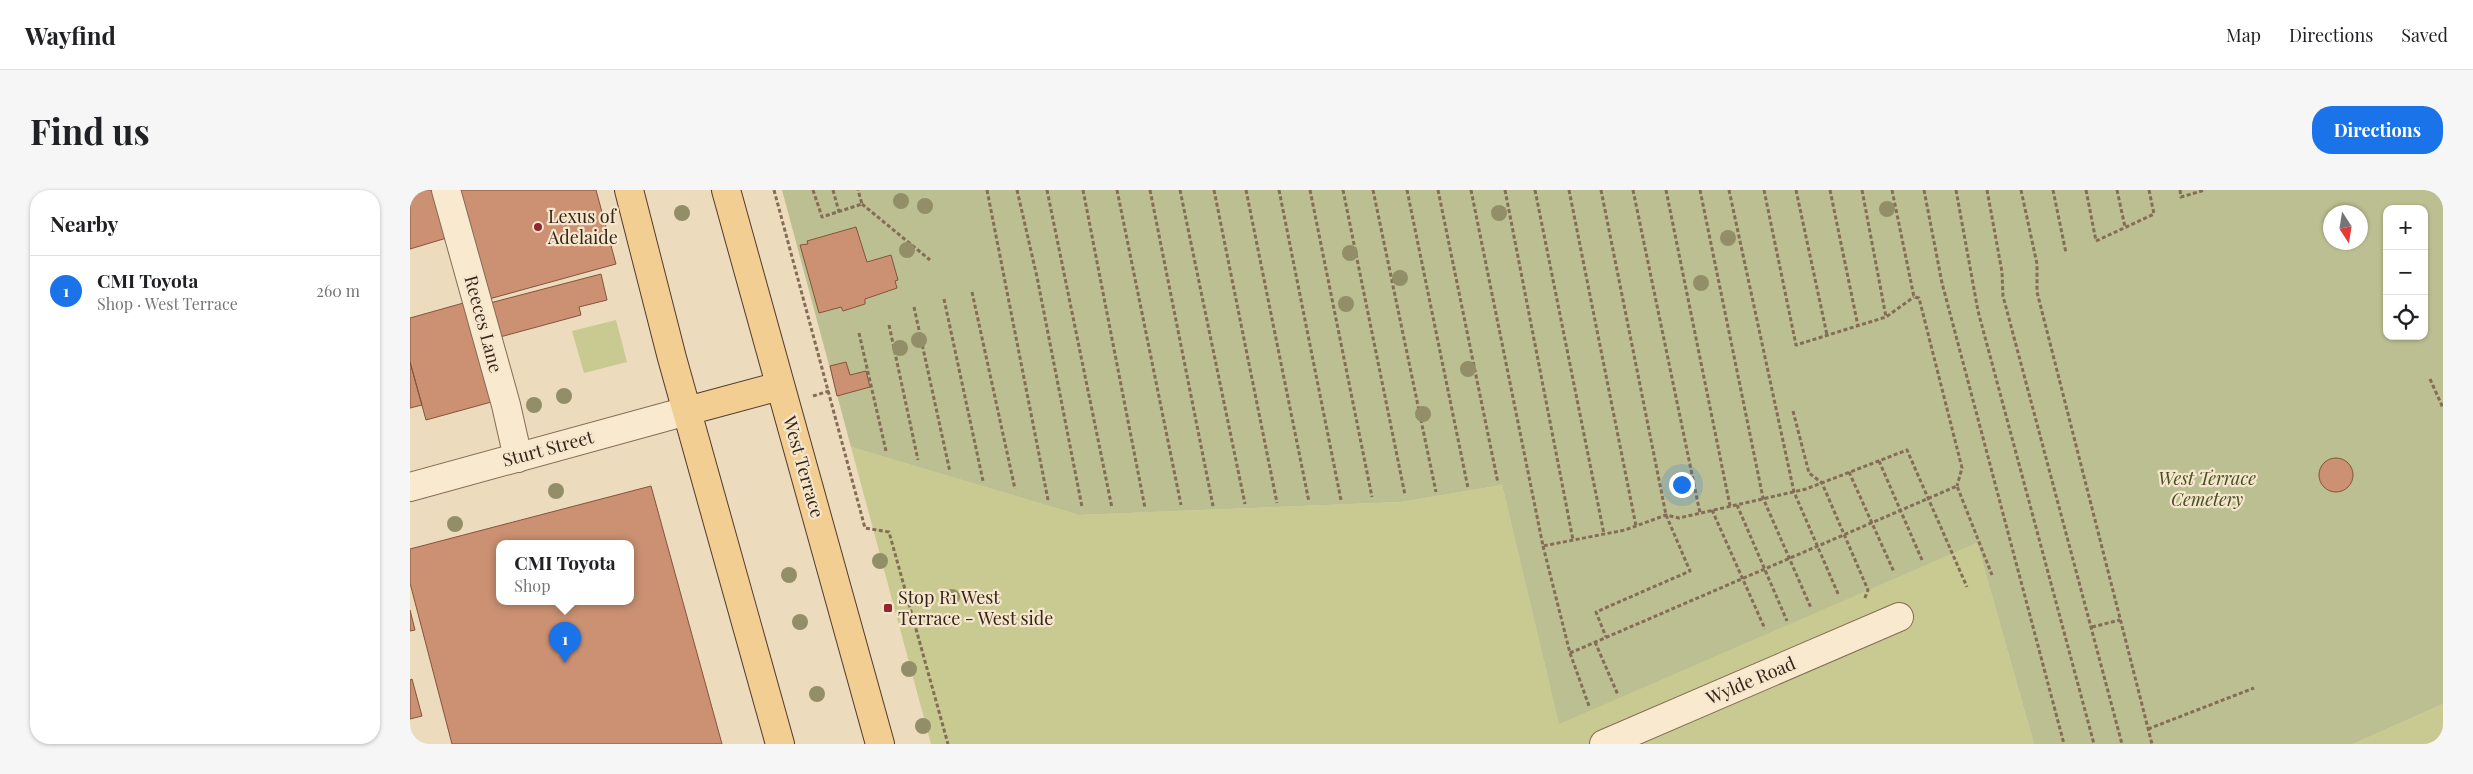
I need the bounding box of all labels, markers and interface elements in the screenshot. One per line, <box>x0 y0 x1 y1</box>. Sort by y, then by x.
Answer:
text: Wayfind <box>25 19 116 51</box>
text: Map <box>2226 23 2261 47</box>
text: Directions <box>2289 23 2373 47</box>
text: Saved <box>2401 23 2448 47</box>
button: Directions <box>2312 106 2443 154</box>
text: Find us <box>30 107 150 154</box>
place label: Lexus of Adelaide <box>547 204 618 249</box>
north arrow <box>2323 205 2368 250</box>
map controls <box>2383 205 2428 340</box>
button: + <box>2383 205 2428 250</box>
text: Nearby <box>50 209 119 237</box>
marker: Lexus of Adelaide <box>532 221 544 233</box>
button: − <box>2383 250 2428 295</box>
text: CMI Toyota <box>97 267 198 293</box>
street label: Reeces Lane <box>459 272 508 375</box>
text: 1 <box>63 280 69 301</box>
text: 260 m <box>316 280 360 301</box>
text: Shop · West Terrace <box>97 293 238 314</box>
button: locate <box>2383 295 2428 340</box>
street label: West Terrace <box>778 412 830 520</box>
street label: Sturt Street <box>500 424 597 472</box>
park label: West Terrace Cemetery <box>2158 466 2256 511</box>
your location <box>1669 472 1695 498</box>
popup <box>496 540 634 605</box>
text: CMI Toyota <box>514 549 616 575</box>
text: Shop <box>514 575 550 596</box>
place label: Stop R1 West Terrace - West side <box>898 585 1053 630</box>
marker: Stop R1 West Terrace - West side <box>882 602 894 614</box>
pin: 1 <box>549 622 581 663</box>
street label: Wylde Road <box>1701 650 1799 710</box>

